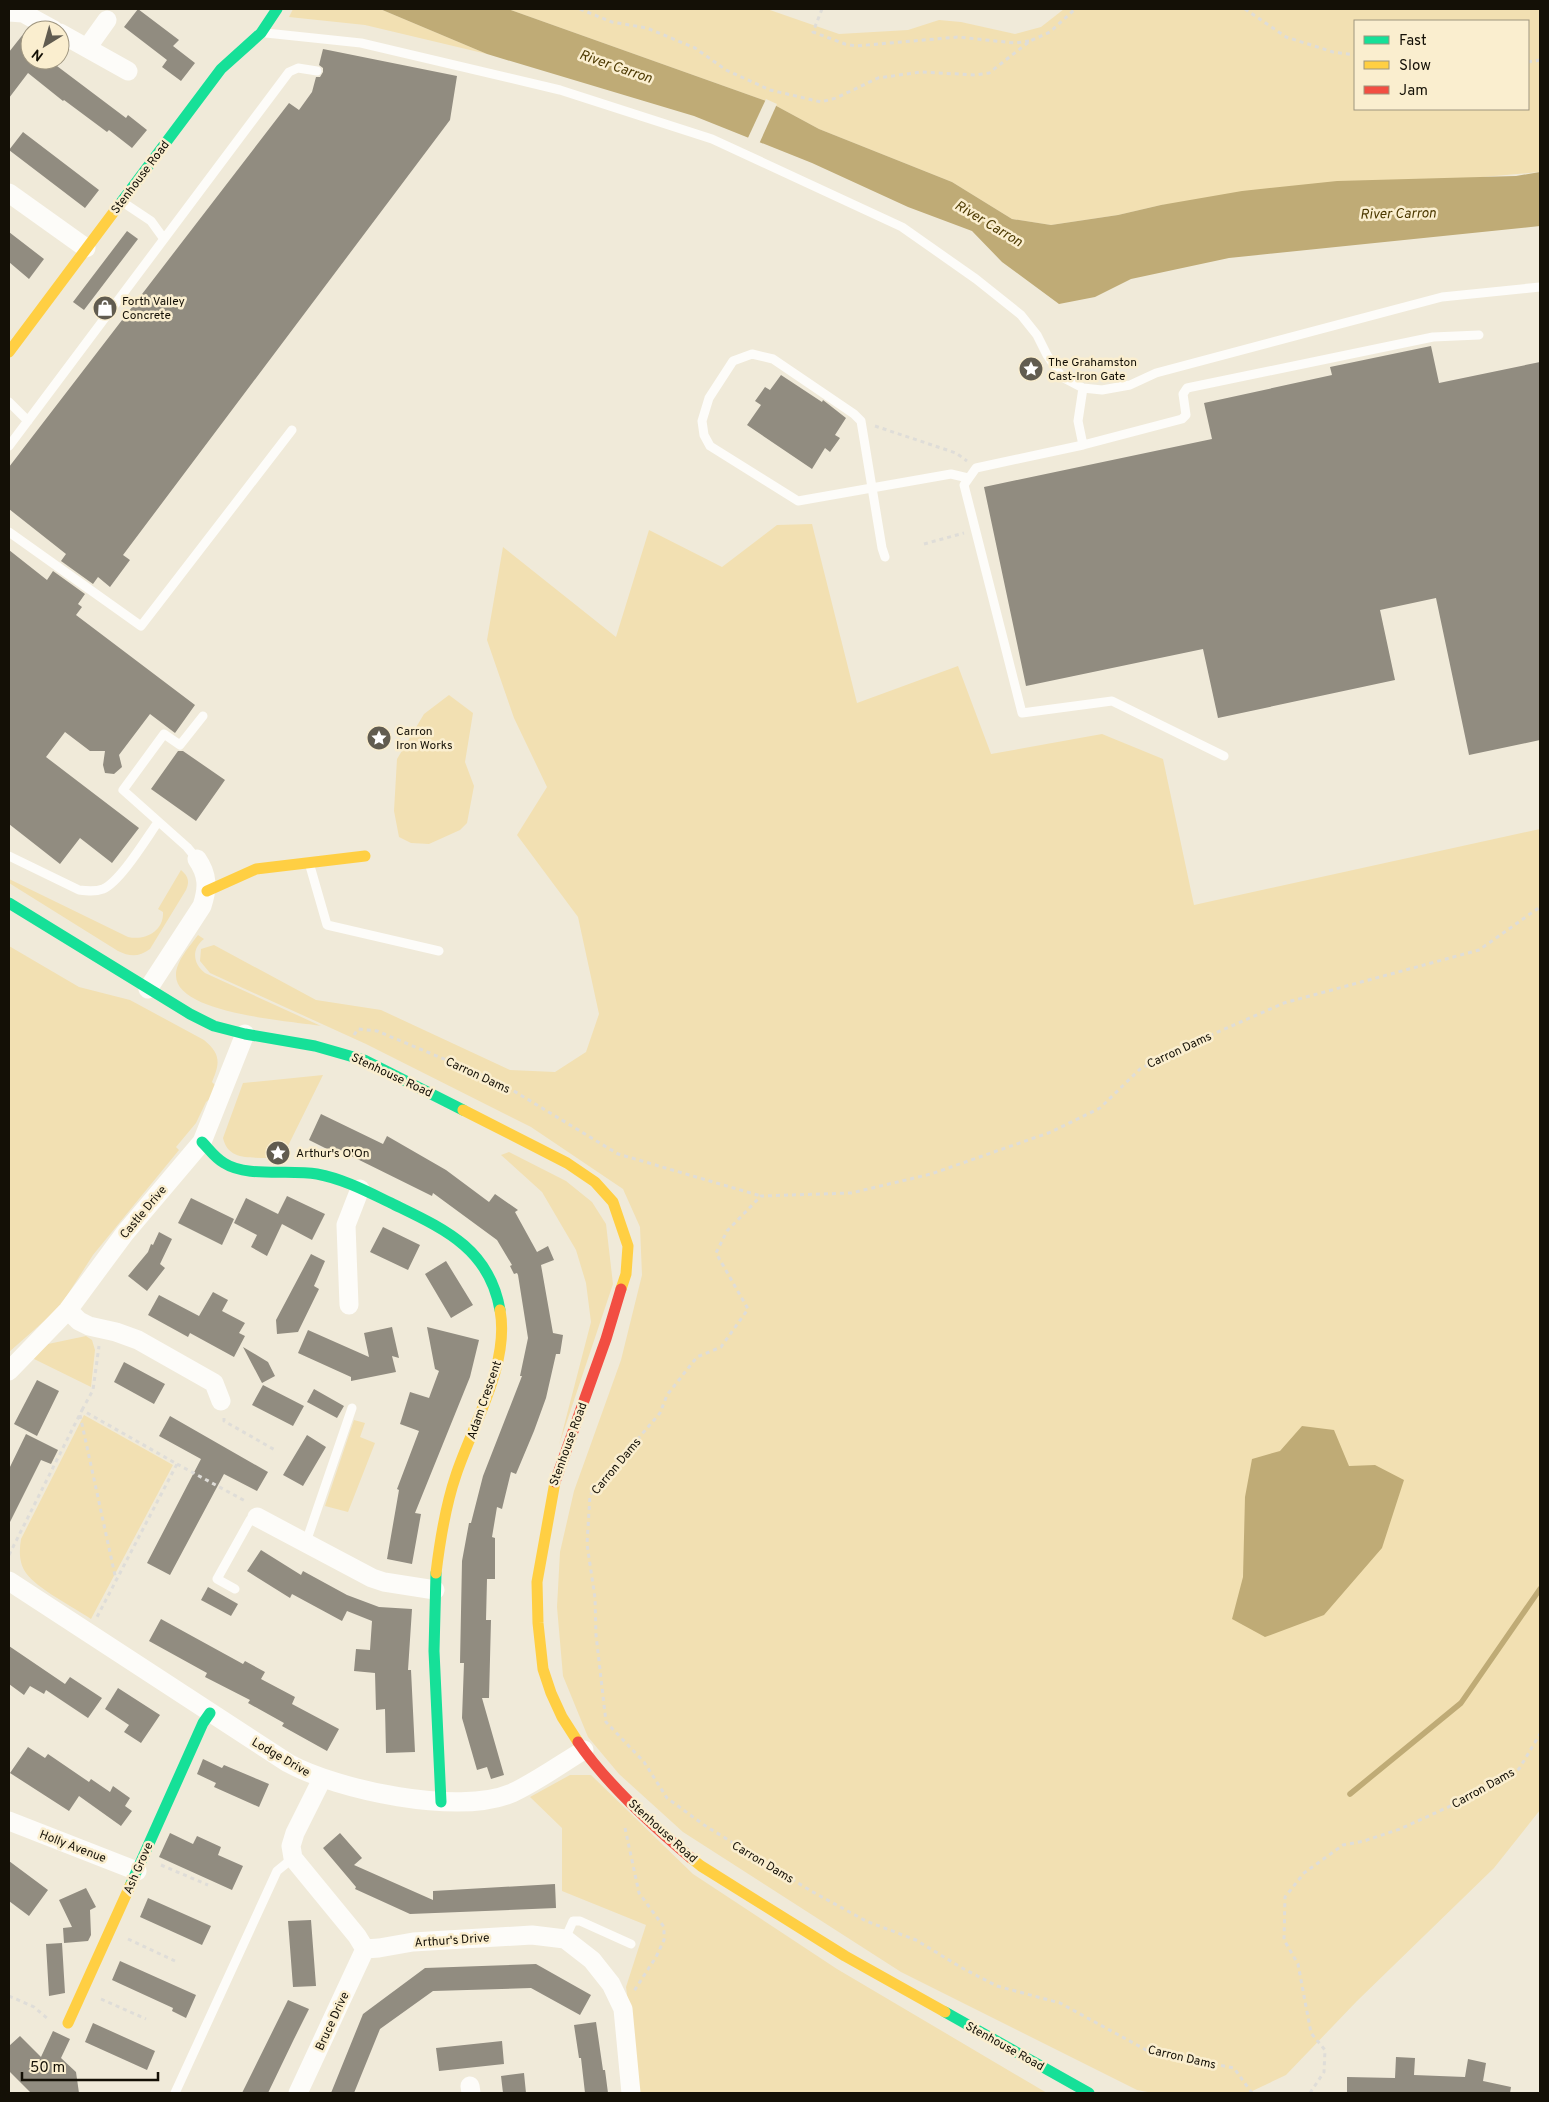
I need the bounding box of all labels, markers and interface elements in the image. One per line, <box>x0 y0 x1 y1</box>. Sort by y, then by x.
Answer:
north arrow <box>20 20 70 70</box>
legend <box>1354 20 1529 110</box>
text: Fast <box>1399 32 1427 51</box>
text: N <box>29 44 47 64</box>
water label: River Carron <box>577 47 655 88</box>
text: Slow <box>1399 57 1431 76</box>
text: Jam <box>1399 82 1428 101</box>
street label: Stenhouse Road <box>108 138 174 217</box>
water label: River Carron <box>951 197 1026 251</box>
water label: River Carron <box>1360 205 1437 224</box>
place label: Forth Valley Concrete <box>122 294 185 324</box>
shop icon: Forth Valley Concrete <box>92 295 118 321</box>
place label: The Grahamston Cast-Iron Gate <box>1048 355 1137 385</box>
place icon: The Grahamston Cast-Iron Gate <box>1018 356 1044 382</box>
place label: Carron Iron Works <box>396 724 453 754</box>
place icon: Carron Iron Works <box>366 725 392 751</box>
street label: Carron Dams <box>1144 1029 1214 1073</box>
street label: Stenhouse Road <box>348 1050 435 1102</box>
street label: Carron Dams <box>443 1054 513 1098</box>
place icon: Arthur's O'On <box>265 1140 291 1166</box>
place label: Arthur's O'On <box>296 1146 369 1162</box>
street label: Castle Drive <box>117 1183 171 1243</box>
street label: Adam Crescent <box>464 1359 506 1442</box>
street label: Stenhouse Road <box>546 1400 591 1488</box>
street label: Carron Dams <box>588 1435 645 1498</box>
street label: Lodge Drive <box>248 1735 313 1781</box>
street label: Carron Dams <box>1449 1765 1518 1813</box>
street label: Stenhouse Road <box>624 1796 700 1867</box>
street label: Holly Avenue <box>37 1827 108 1867</box>
street label: Carron Dams <box>729 1838 796 1888</box>
street label: Ash Grove <box>120 1840 157 1897</box>
street label: Arthur's Drive <box>414 1930 490 1952</box>
street label: Bruce Drive <box>312 1990 353 2053</box>
street label: Stenhouse Road <box>962 2019 1047 2075</box>
street label: Carron Dams <box>1146 2042 1218 2074</box>
scale bar <box>22 2050 159 2082</box>
text: 50 m <box>30 2059 65 2078</box>

